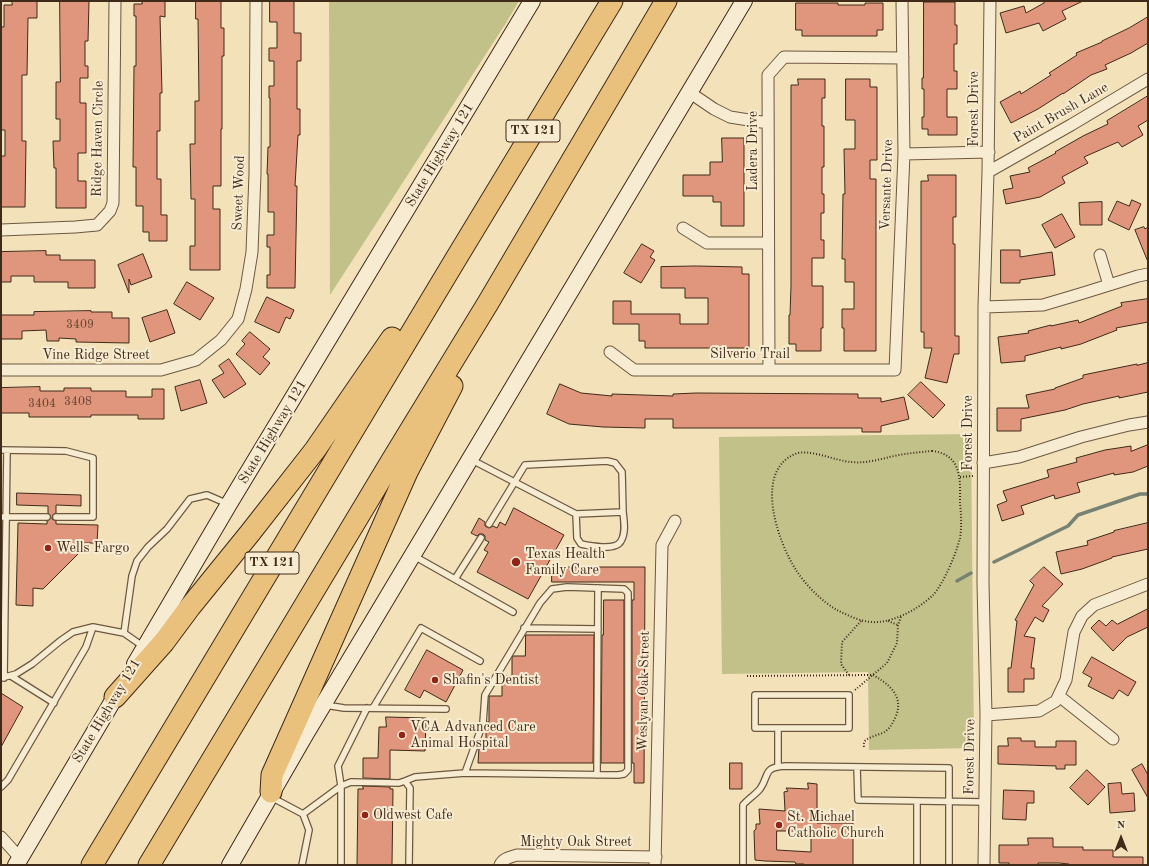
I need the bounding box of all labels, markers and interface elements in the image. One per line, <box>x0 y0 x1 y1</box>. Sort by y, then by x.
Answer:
street label: Forest Drive <box>966 71 982 147</box>
street label: Paint Brush Lane <box>1011 79 1111 147</box>
street label: Ridge Haven Circle <box>89 81 107 197</box>
street label: State Highway 121 <box>402 100 478 210</box>
street label: Ladera Drive <box>745 111 761 191</box>
road number: TX 121 <box>506 120 560 142</box>
street label: Versante Drive <box>877 139 897 231</box>
street label: Sweet Wood <box>229 155 249 231</box>
house number: 3409 <box>66 318 94 332</box>
street label: Silverio Trail <box>710 346 790 362</box>
street label: Vine Ridge Street <box>42 347 150 363</box>
street label: State Highway 121 <box>235 377 311 487</box>
house number: 3408 <box>64 395 92 409</box>
street label: Forest Drive <box>960 395 976 471</box>
house number: 3404 <box>28 397 56 411</box>
place label: Wells Fargo <box>56 540 129 556</box>
marker: Wells Fargo <box>43 543 53 553</box>
place label: Texas Health Family Care <box>525 546 605 578</box>
road number: TX 121 <box>245 552 299 574</box>
marker: Texas Health Family Care <box>510 556 522 568</box>
street label: Weslyan Oak Street <box>635 631 653 751</box>
street label: State Highway 121 <box>69 656 145 766</box>
place label: Shafin's Dentist <box>443 672 539 688</box>
marker: Shafin's Dentist <box>430 675 440 685</box>
place label: VCA Advanced Care Animal Hospital <box>410 719 536 752</box>
street label: Forest Drive <box>961 719 979 795</box>
marker: VCA Advanced Care Animal Hospital <box>397 730 407 740</box>
place label: Oldwest Cafe <box>373 807 453 823</box>
place label: St. Michael Catholic Church <box>787 809 884 842</box>
marker: Oldwest Cafe <box>360 810 370 820</box>
north arrow <box>1101 818 1141 858</box>
marker: St. Michael Catholic Church <box>774 820 784 830</box>
text: N <box>1117 820 1125 831</box>
street label: Mighty Oak Street <box>520 834 632 850</box>

